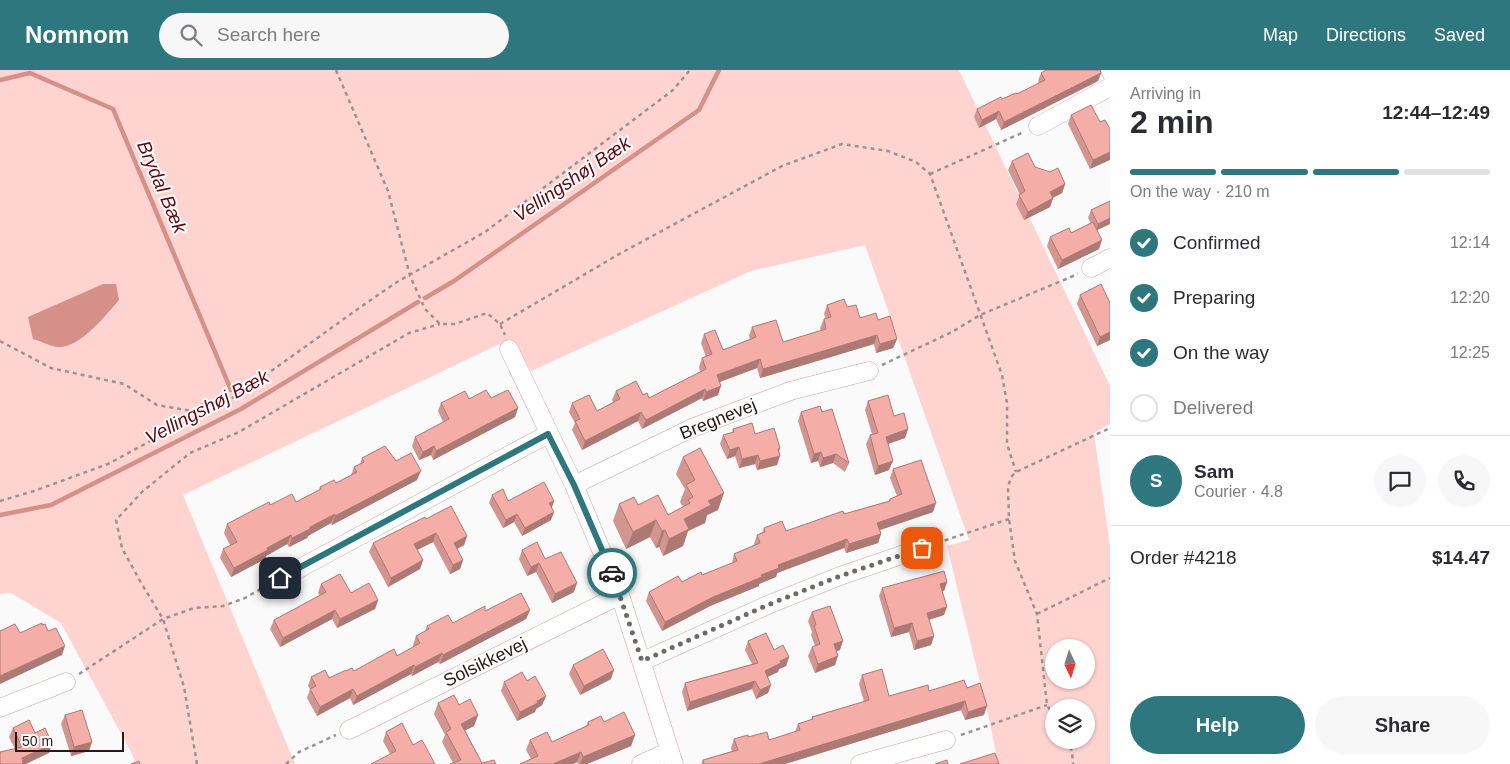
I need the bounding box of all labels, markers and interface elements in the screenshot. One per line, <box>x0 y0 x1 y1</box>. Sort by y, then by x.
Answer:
search box <box>159 13 509 58</box>
text: Nomnom <box>25 21 129 48</box>
icon: search <box>177 21 205 49</box>
text: Search here <box>217 24 321 45</box>
text: Map <box>1263 25 1298 45</box>
text: Directions <box>1326 25 1406 45</box>
text: Saved <box>1434 25 1485 45</box>
text: Arriving in <box>1130 85 1201 102</box>
text: 12:44–12:49 <box>1382 102 1490 123</box>
text: 2 min <box>1130 104 1214 140</box>
water label: Vellingshøj Bæk <box>510 131 636 226</box>
water label: Brydal Bæk <box>133 138 191 238</box>
text: On the way · 210 m <box>1130 183 1270 200</box>
icon: check <box>1130 229 1158 257</box>
text: Confirmed <box>1173 232 1261 253</box>
text: 12:14 <box>1450 234 1490 251</box>
icon: check <box>1130 284 1158 312</box>
text: Preparing <box>1173 287 1255 308</box>
text: 12:20 <box>1450 289 1490 306</box>
icon: check <box>1130 339 1158 367</box>
text: On the way <box>1173 342 1269 363</box>
text: 12:25 <box>1450 344 1490 361</box>
water label: Vellingshøj Bæk <box>142 365 274 448</box>
street label: Bregnevej <box>677 395 759 443</box>
text: Delivered <box>1173 397 1253 418</box>
button: chat <box>1374 455 1426 507</box>
button: phone <box>1438 455 1490 507</box>
text: Sam <box>1194 461 1234 482</box>
text: S <box>1150 470 1162 491</box>
text: Courier · 4.8 <box>1194 483 1283 500</box>
pin <box>901 527 943 569</box>
icon: bag <box>908 534 936 562</box>
text: Order #4218 <box>1130 547 1237 568</box>
text: $14.47 <box>1432 547 1490 568</box>
courier <box>587 548 637 598</box>
pin <box>259 557 301 599</box>
icon: car <box>598 559 626 587</box>
icon: home <box>266 564 294 592</box>
street label: Solsikkevej <box>440 633 530 691</box>
north arrow <box>1045 639 1095 689</box>
map controls <box>1045 639 1095 749</box>
button: Help <box>1130 696 1305 754</box>
button: Share <box>1315 696 1490 754</box>
button: layers <box>1045 699 1095 749</box>
scale bar <box>15 729 124 752</box>
text: 50 m <box>22 733 53 749</box>

